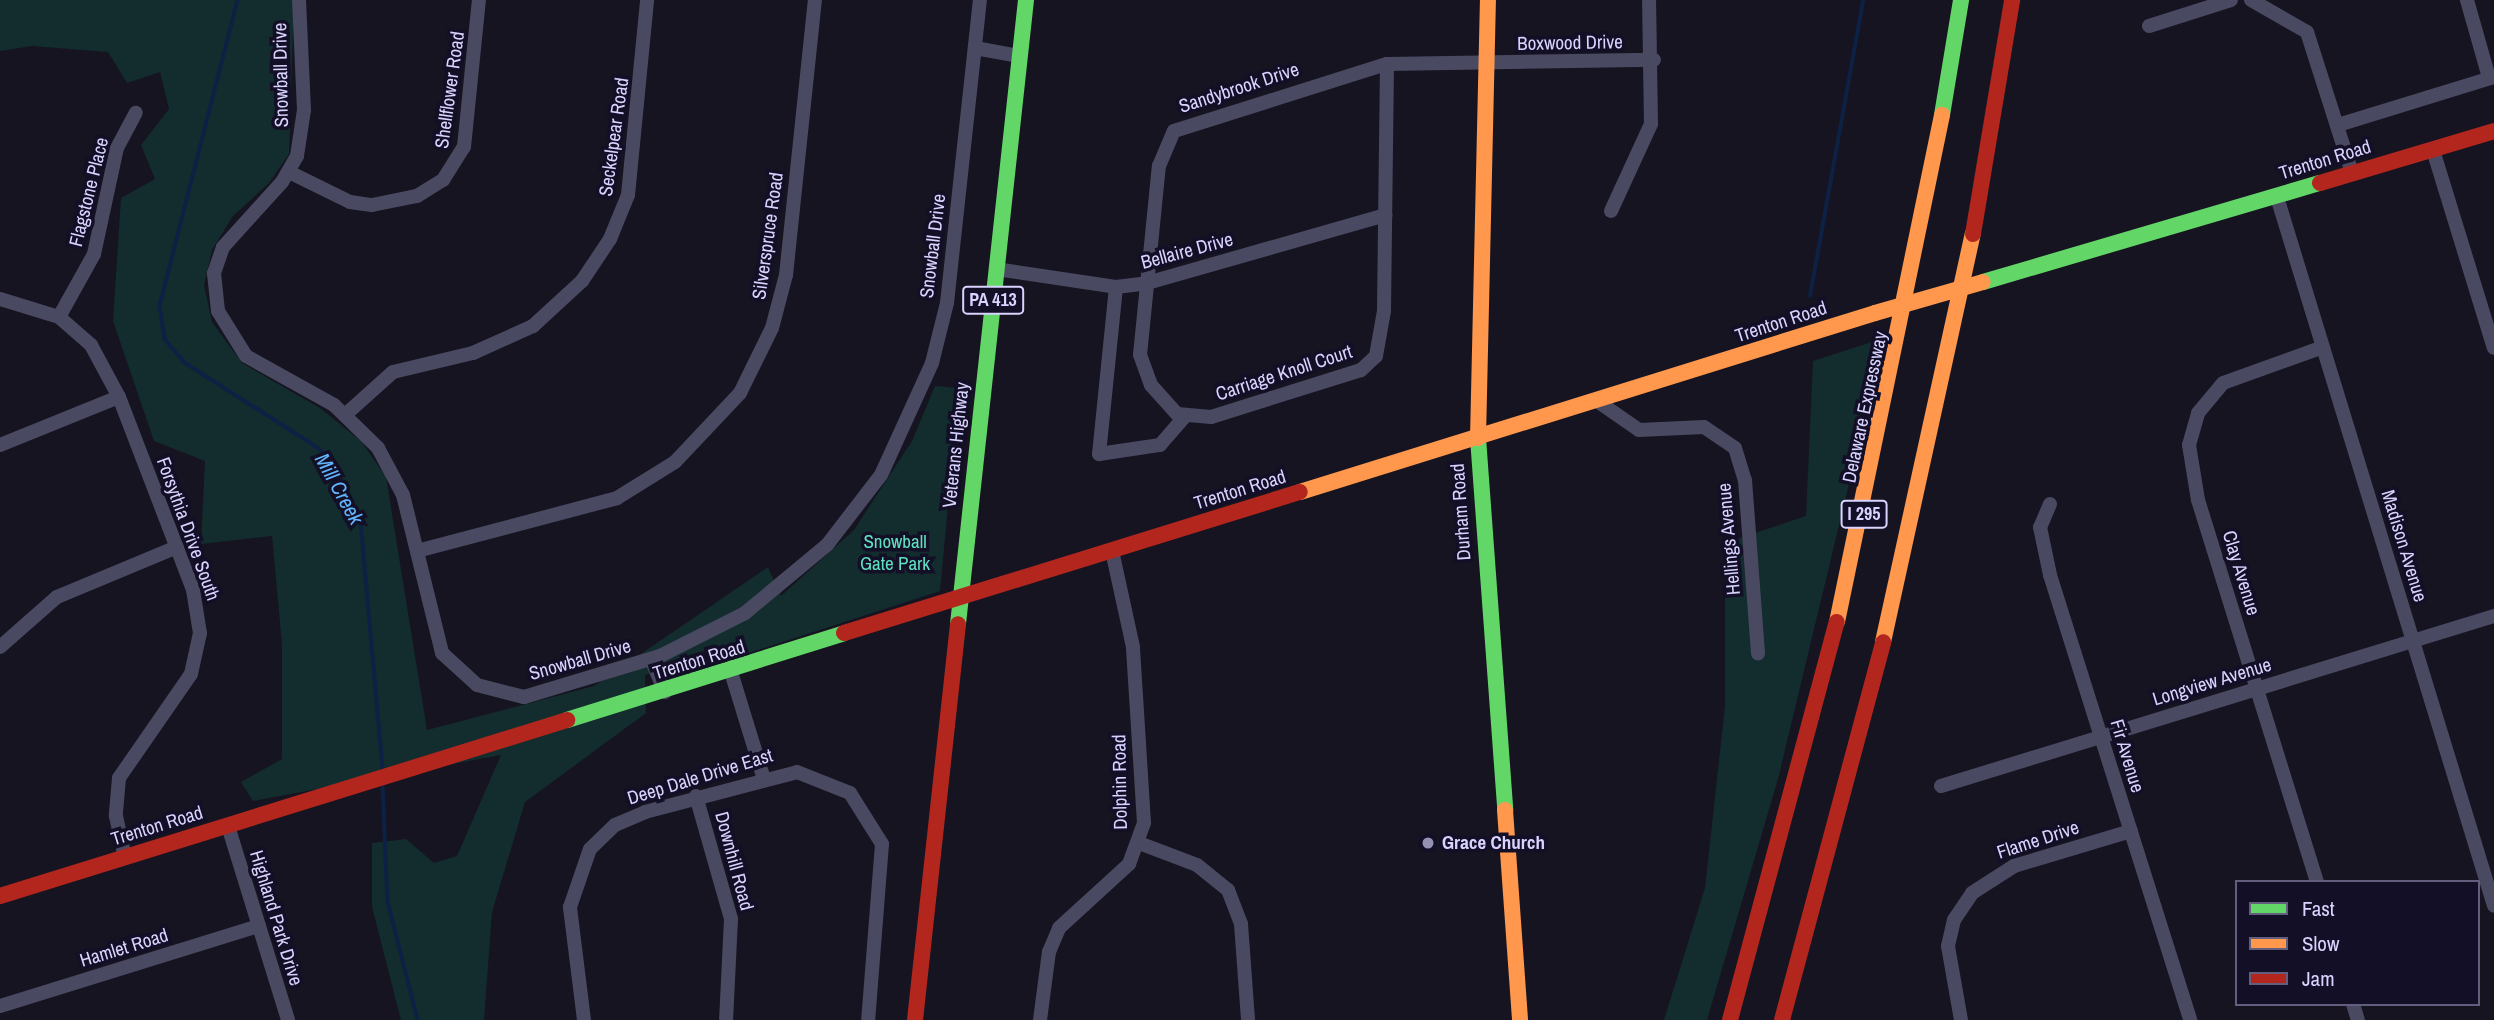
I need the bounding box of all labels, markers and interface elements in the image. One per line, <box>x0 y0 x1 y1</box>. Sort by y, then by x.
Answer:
street label: Snowball Drive <box>269 22 293 128</box>
street label: Shellflower Road <box>431 30 469 150</box>
street label: Boxwood Drive <box>1517 31 1623 55</box>
street label: Sandybrook Drive <box>1176 58 1302 118</box>
street label: Seckelpear Road <box>594 76 634 198</box>
street label: Flagstone Place <box>64 135 114 249</box>
street label: Trenton Road <box>2276 135 2374 185</box>
street label: Silverspruce Road <box>748 171 788 301</box>
street label: Snowball Drive <box>915 193 951 299</box>
street label: Bellaire Drive <box>1138 228 1236 274</box>
road number: PA 413 <box>962 286 1024 314</box>
street label: Trenton Road <box>1732 297 1830 347</box>
street label: Delaware Expressway <box>1838 329 1892 485</box>
street label: Carriage Knoll Court <box>1213 340 1355 406</box>
street label: Veterans Highway <box>938 381 974 509</box>
water label: Mill Creek <box>309 449 369 529</box>
street label: Forsythia Drive South <box>152 454 224 604</box>
street label: Durham Road <box>1446 463 1476 561</box>
street label: Trenton Road <box>1191 465 1289 515</box>
street label: Hellings Avenue <box>1713 482 1745 596</box>
street label: Madison Avenue <box>2376 487 2432 605</box>
road number: I 295 <box>1840 500 1888 528</box>
street label: Clay Avenue <box>2217 528 2265 618</box>
park label: Snowball Gate Park <box>860 531 930 575</box>
street label: Snowball Drive <box>527 635 633 685</box>
street label: Trenton Road <box>650 635 748 685</box>
street label: Longview Avenue <box>2150 653 2274 711</box>
street label: Fir Avenue <box>2105 716 2149 796</box>
street label: Dolphin Road <box>1108 734 1132 830</box>
street label: Deep Dale Drive East <box>625 744 775 810</box>
street label: Trenton Road <box>108 801 206 851</box>
street label: Downhill Road <box>710 809 758 913</box>
street label: Flame Drive <box>1994 816 2082 864</box>
place label: Grace Church <box>1442 832 1545 854</box>
marker: Grace Church <box>1420 835 1436 851</box>
street label: Highland Park Drive <box>245 848 307 988</box>
legend <box>2235 880 2480 1006</box>
text: Fast <box>2302 894 2335 923</box>
street label: Hamlet Road <box>77 924 171 972</box>
text: Slow <box>2302 929 2339 958</box>
text: Jam <box>2302 964 2335 993</box>

